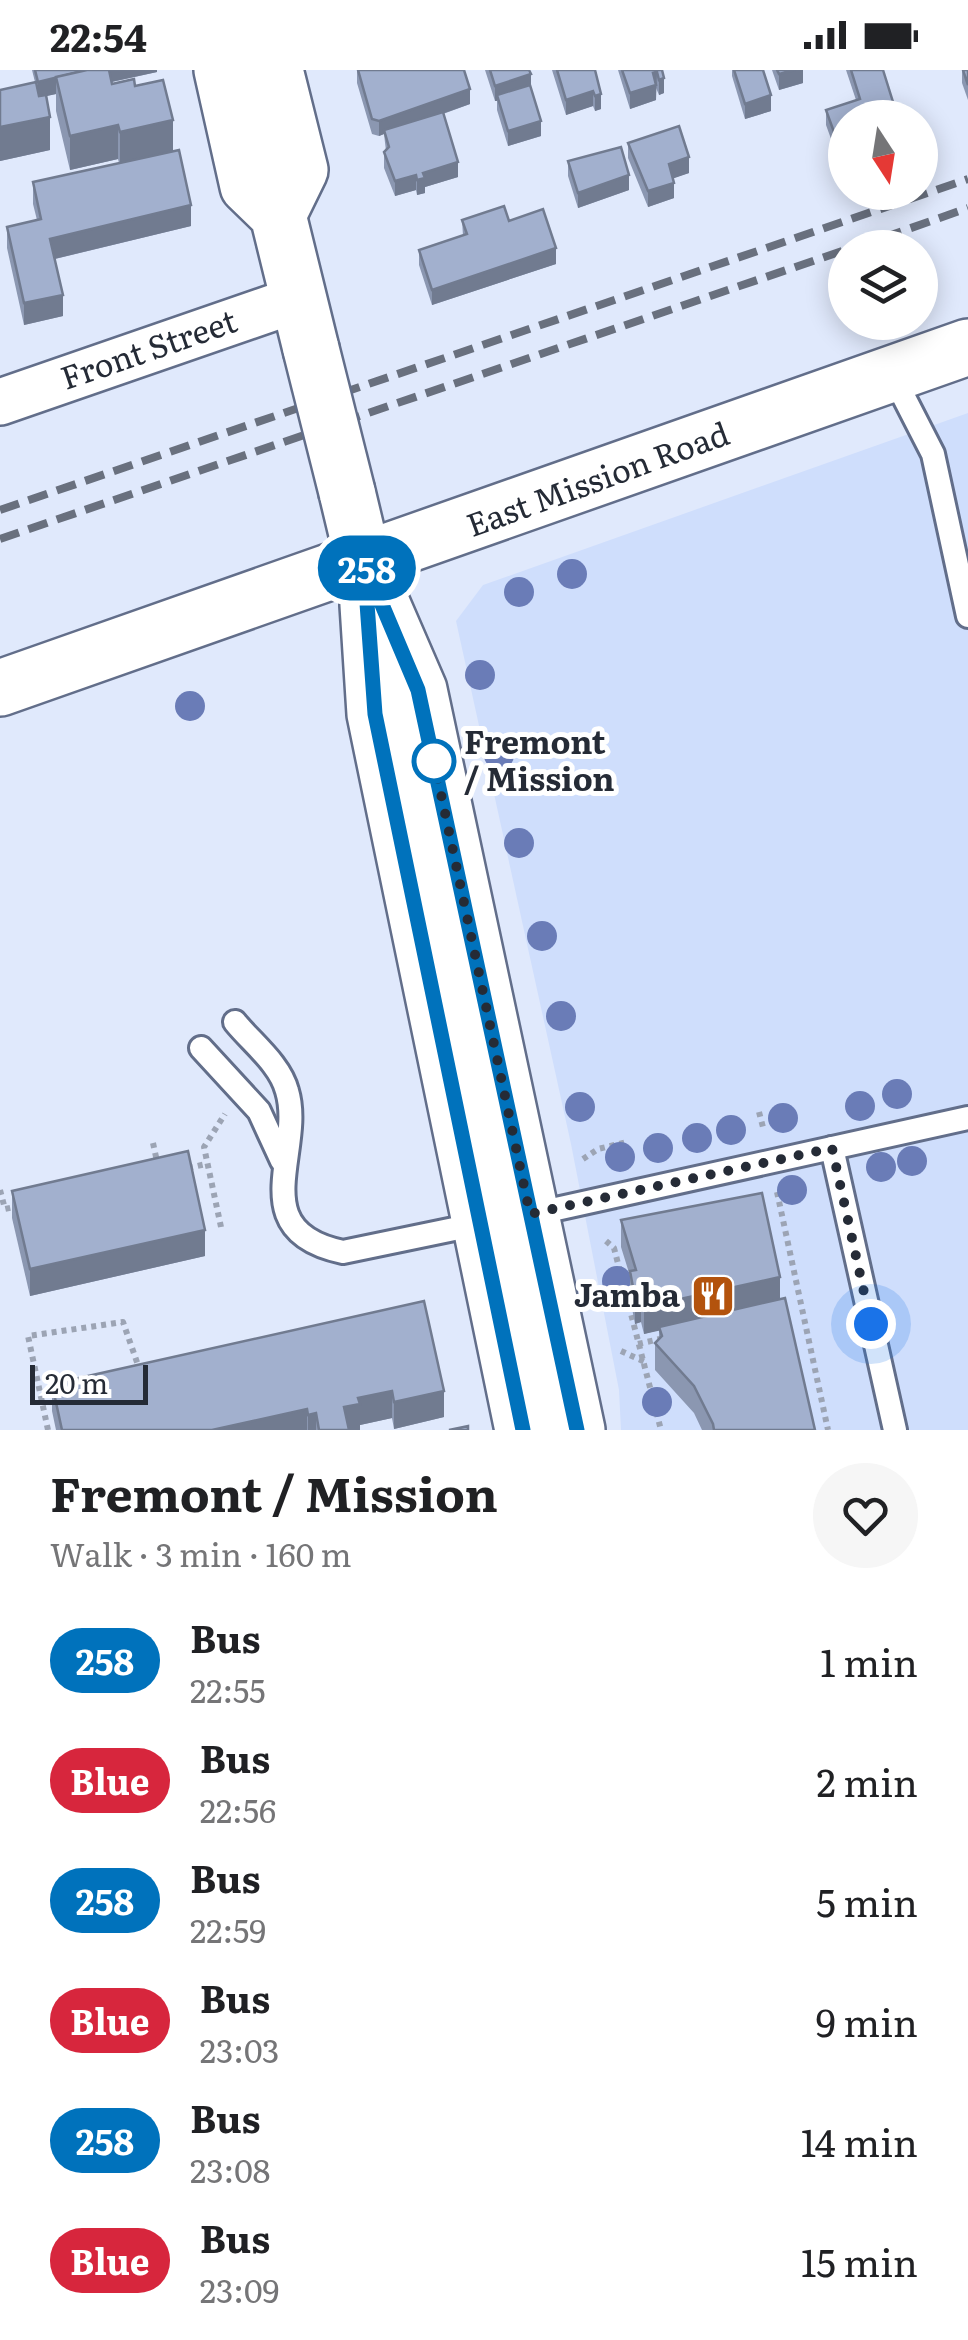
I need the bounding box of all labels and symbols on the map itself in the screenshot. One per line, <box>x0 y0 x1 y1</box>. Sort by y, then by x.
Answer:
north arrow <box>828 100 938 210</box>
street label: Front Street <box>54 295 243 400</box>
street label: East Mission Road <box>459 407 735 547</box>
line badge: 258 <box>310 536 424 600</box>
place label: Fremont / Mission <box>464 716 615 801</box>
marker: Fremont / Mission <box>413 740 455 782</box>
place label: Jamba <box>574 1269 681 1317</box>
restaurant icon: Jamba <box>690 1273 736 1319</box>
your location <box>846 1299 896 1349</box>
scale bar <box>30 1360 148 1404</box>

